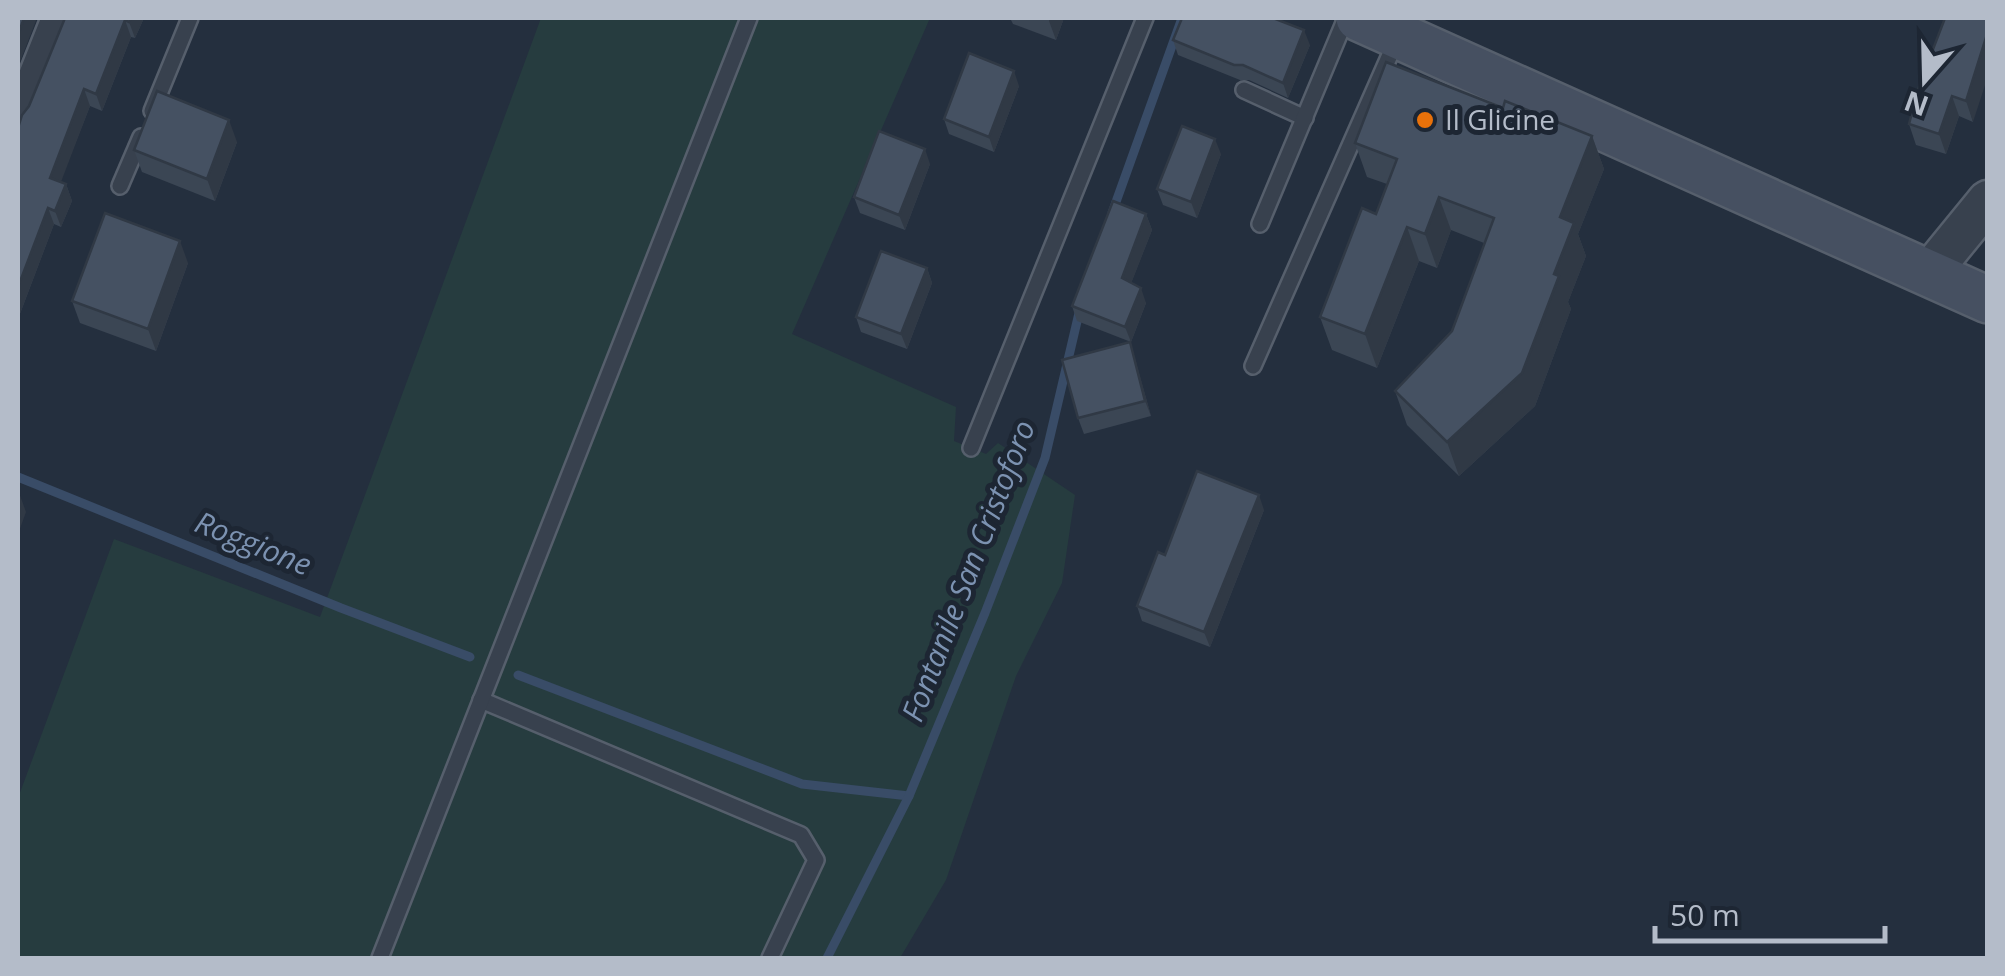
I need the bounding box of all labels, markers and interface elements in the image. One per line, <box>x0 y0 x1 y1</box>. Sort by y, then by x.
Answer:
north arrow <box>1875 30 1975 130</box>
text: N <box>1899 83 1933 126</box>
place label: Il Glicine <box>1445 100 1555 138</box>
marker: Il Glicine <box>1414 109 1436 131</box>
water label: Fontanile San Cristoforo <box>891 414 1044 727</box>
water label: Roggione <box>189 501 318 584</box>
scale bar <box>1655 881 1885 943</box>
text: 50 m <box>1670 894 1740 935</box>

